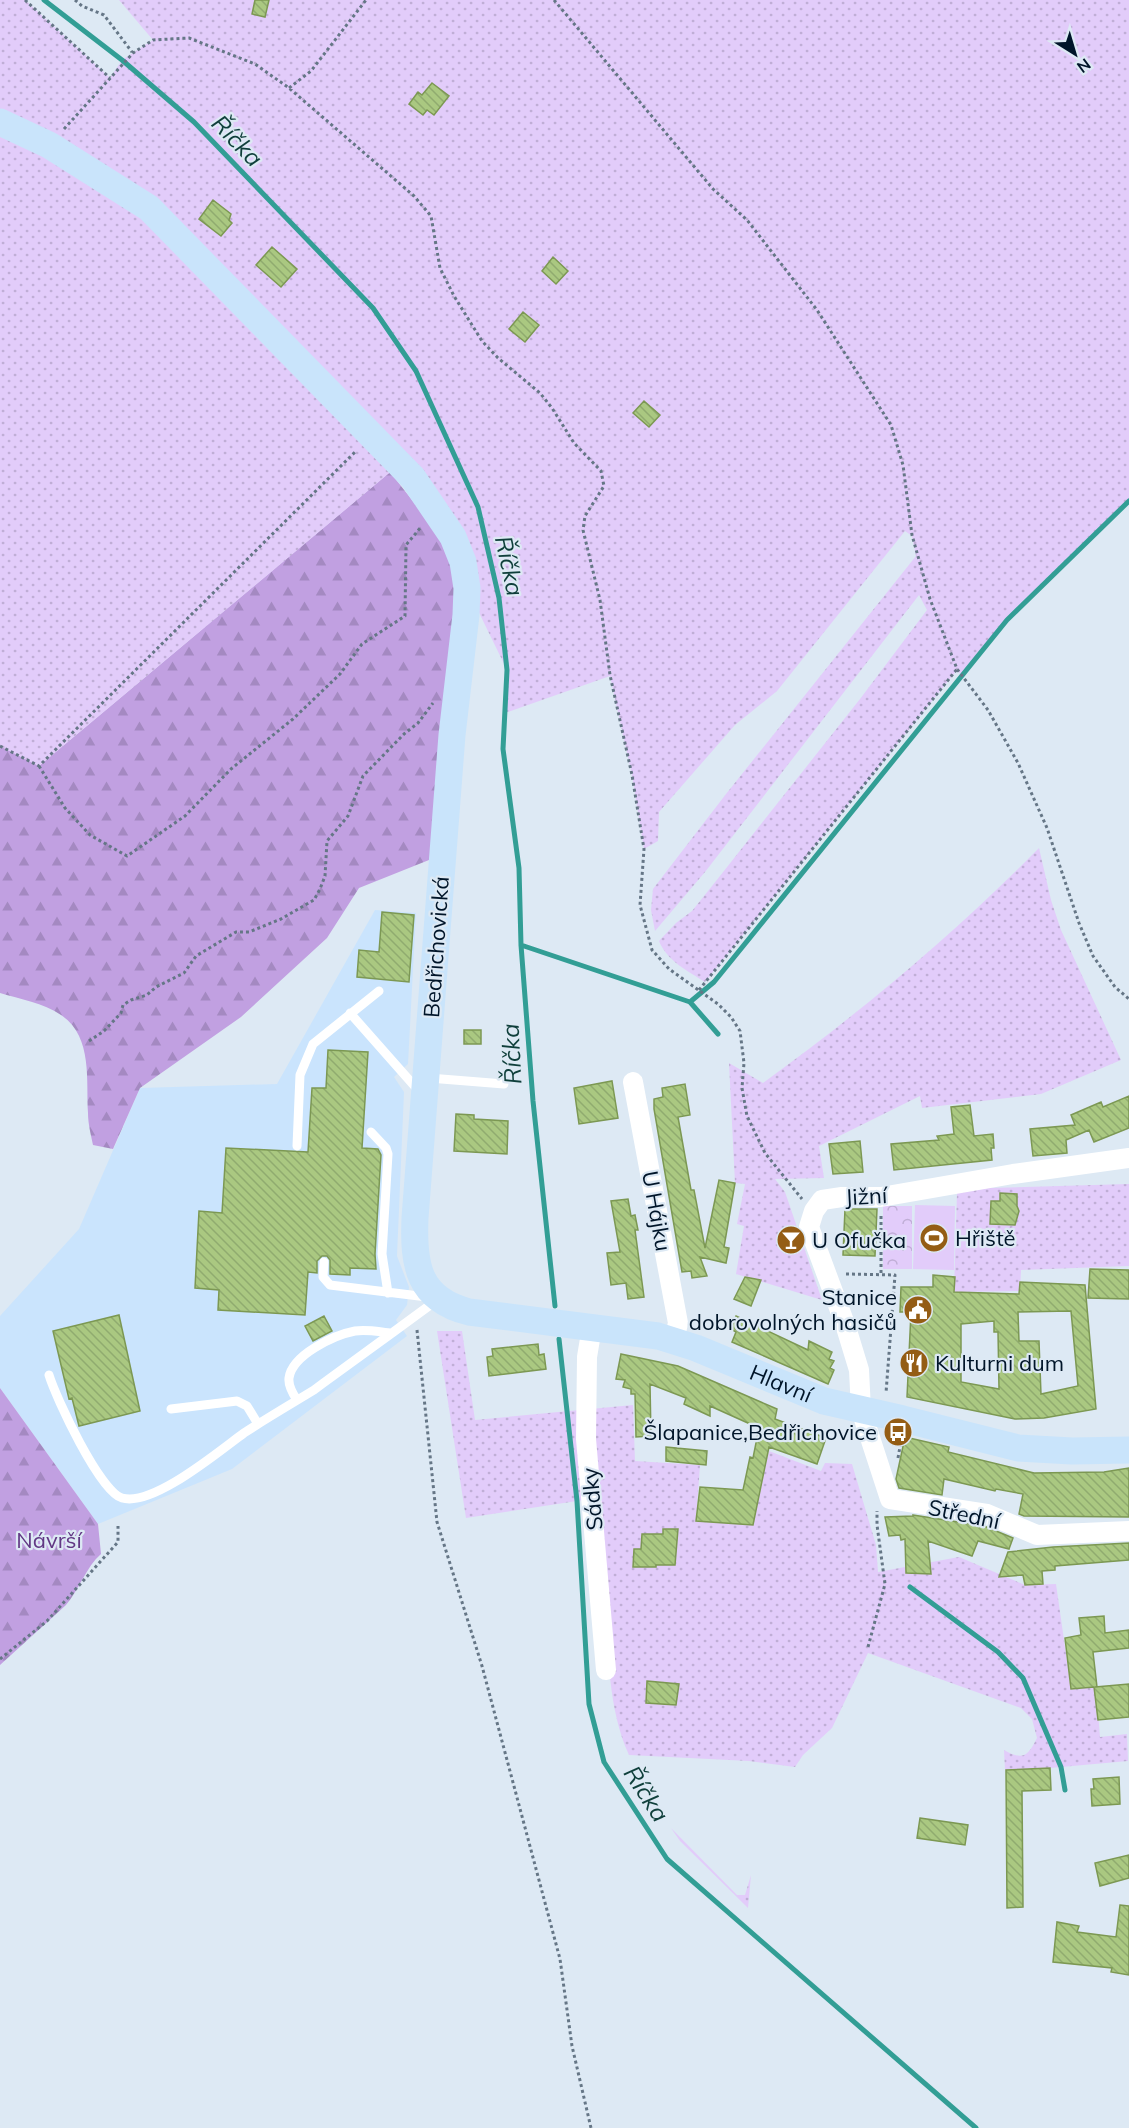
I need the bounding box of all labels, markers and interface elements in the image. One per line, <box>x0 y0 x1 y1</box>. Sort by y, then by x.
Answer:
north arrow <box>1045 24 1105 84</box>
text: N <box>1073 54 1095 78</box>
water label: Říčka <box>206 108 270 173</box>
water label: Říčka <box>489 533 531 599</box>
street label: Bedřichovická <box>417 875 455 1019</box>
water label: Říčka <box>494 1023 528 1085</box>
street label: U Hájku <box>636 1169 678 1253</box>
street label: Jižní <box>844 1181 889 1211</box>
sports icon: Hřiště <box>918 1222 950 1254</box>
bar icon: U Ofučka <box>775 1224 807 1256</box>
place label: Hřiště <box>955 1224 1015 1252</box>
place label: U Ofučka <box>812 1226 906 1254</box>
place label: Stanice dobrovolných hasičů <box>689 1283 897 1336</box>
public building icon: Stanice dobrovolných hasičů <box>902 1294 934 1326</box>
restaurant icon: Kulturni dum <box>898 1347 930 1379</box>
place label: Kulturni dum <box>935 1349 1064 1377</box>
street label: Hlavní <box>746 1358 818 1409</box>
bus stop icon: Šlapanice,Bedřichovice <box>882 1416 914 1448</box>
place label: Šlapanice,Bedřichovice <box>644 1418 877 1446</box>
street label: Sádky <box>575 1466 609 1531</box>
street label: Střední <box>926 1493 1004 1536</box>
park label: Návrší <box>16 1526 83 1554</box>
water label: Říčka <box>618 1760 676 1827</box>

